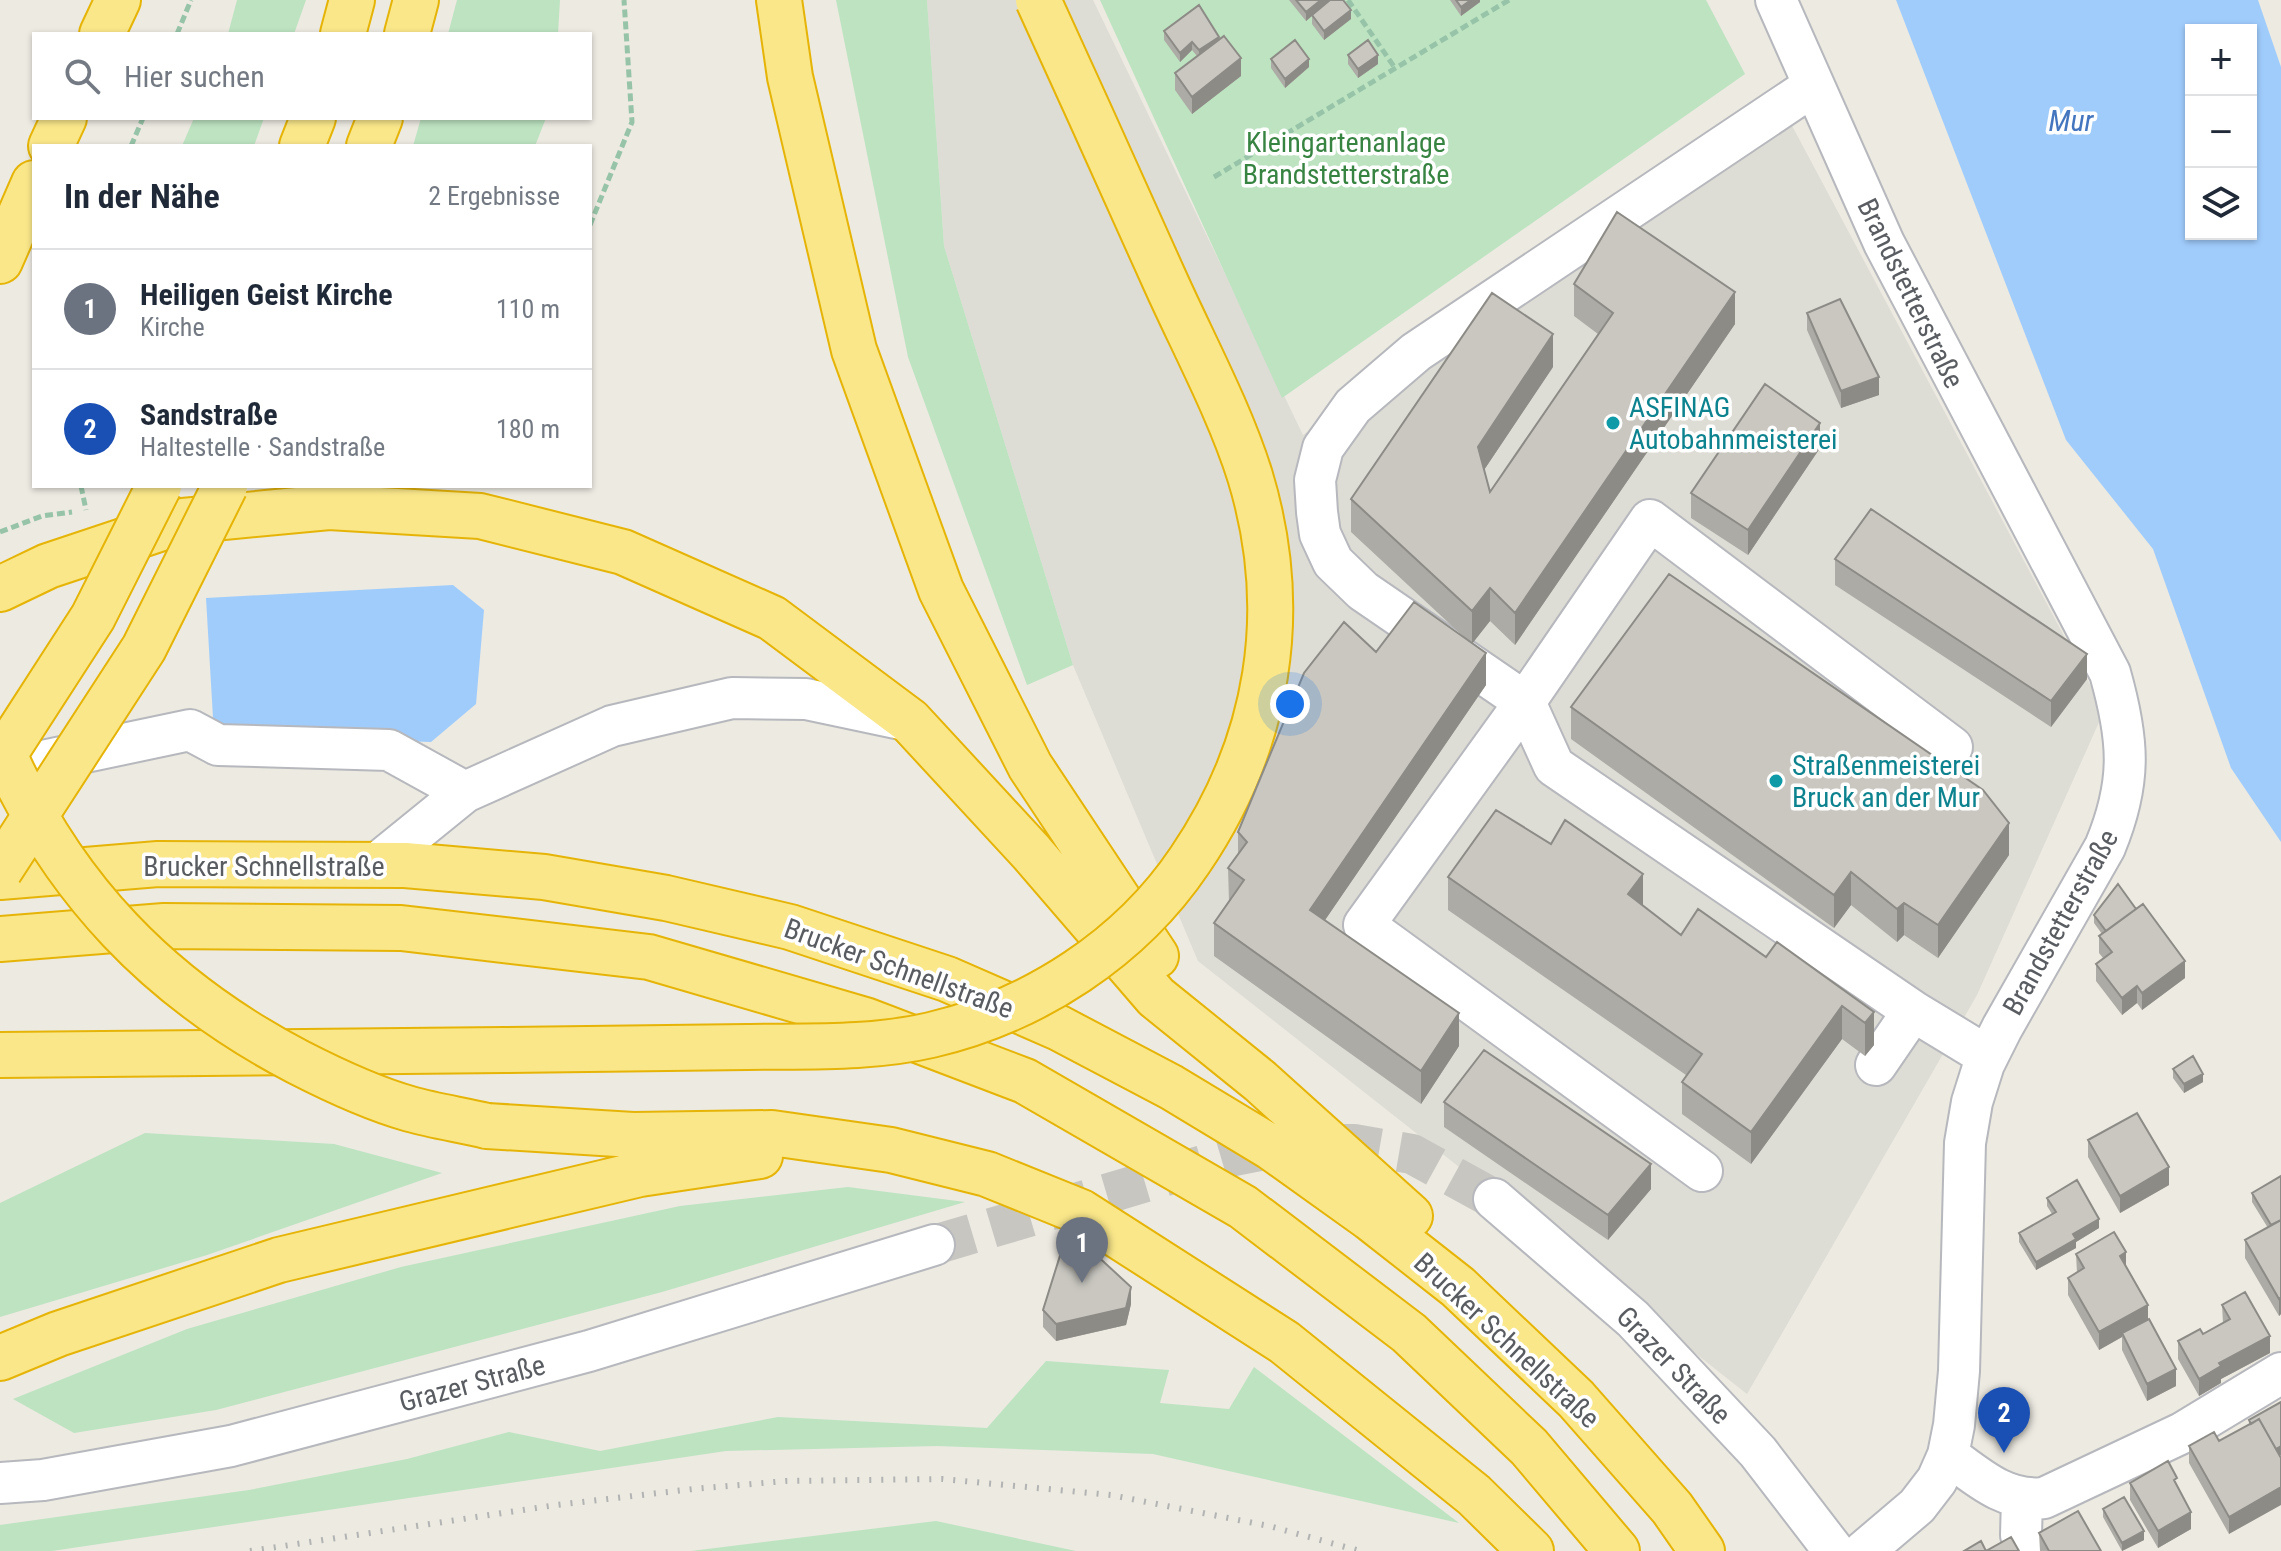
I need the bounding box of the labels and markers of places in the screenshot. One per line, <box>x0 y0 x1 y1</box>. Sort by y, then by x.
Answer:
place label: ASFINAG Autobahnmeisterei <box>1629 391 1838 456</box>
marker: ASFINAG Autobahnmeisterei <box>1604 414 1622 432</box>
place label: Straßenmeisterei Bruck an der Mur <box>1792 749 1980 814</box>
marker: Straßenmeisterei Bruck an der Mur <box>1767 772 1785 790</box>
pin: 1 <box>1056 1217 1108 1283</box>
pin: 2 <box>1978 1387 2030 1453</box>

